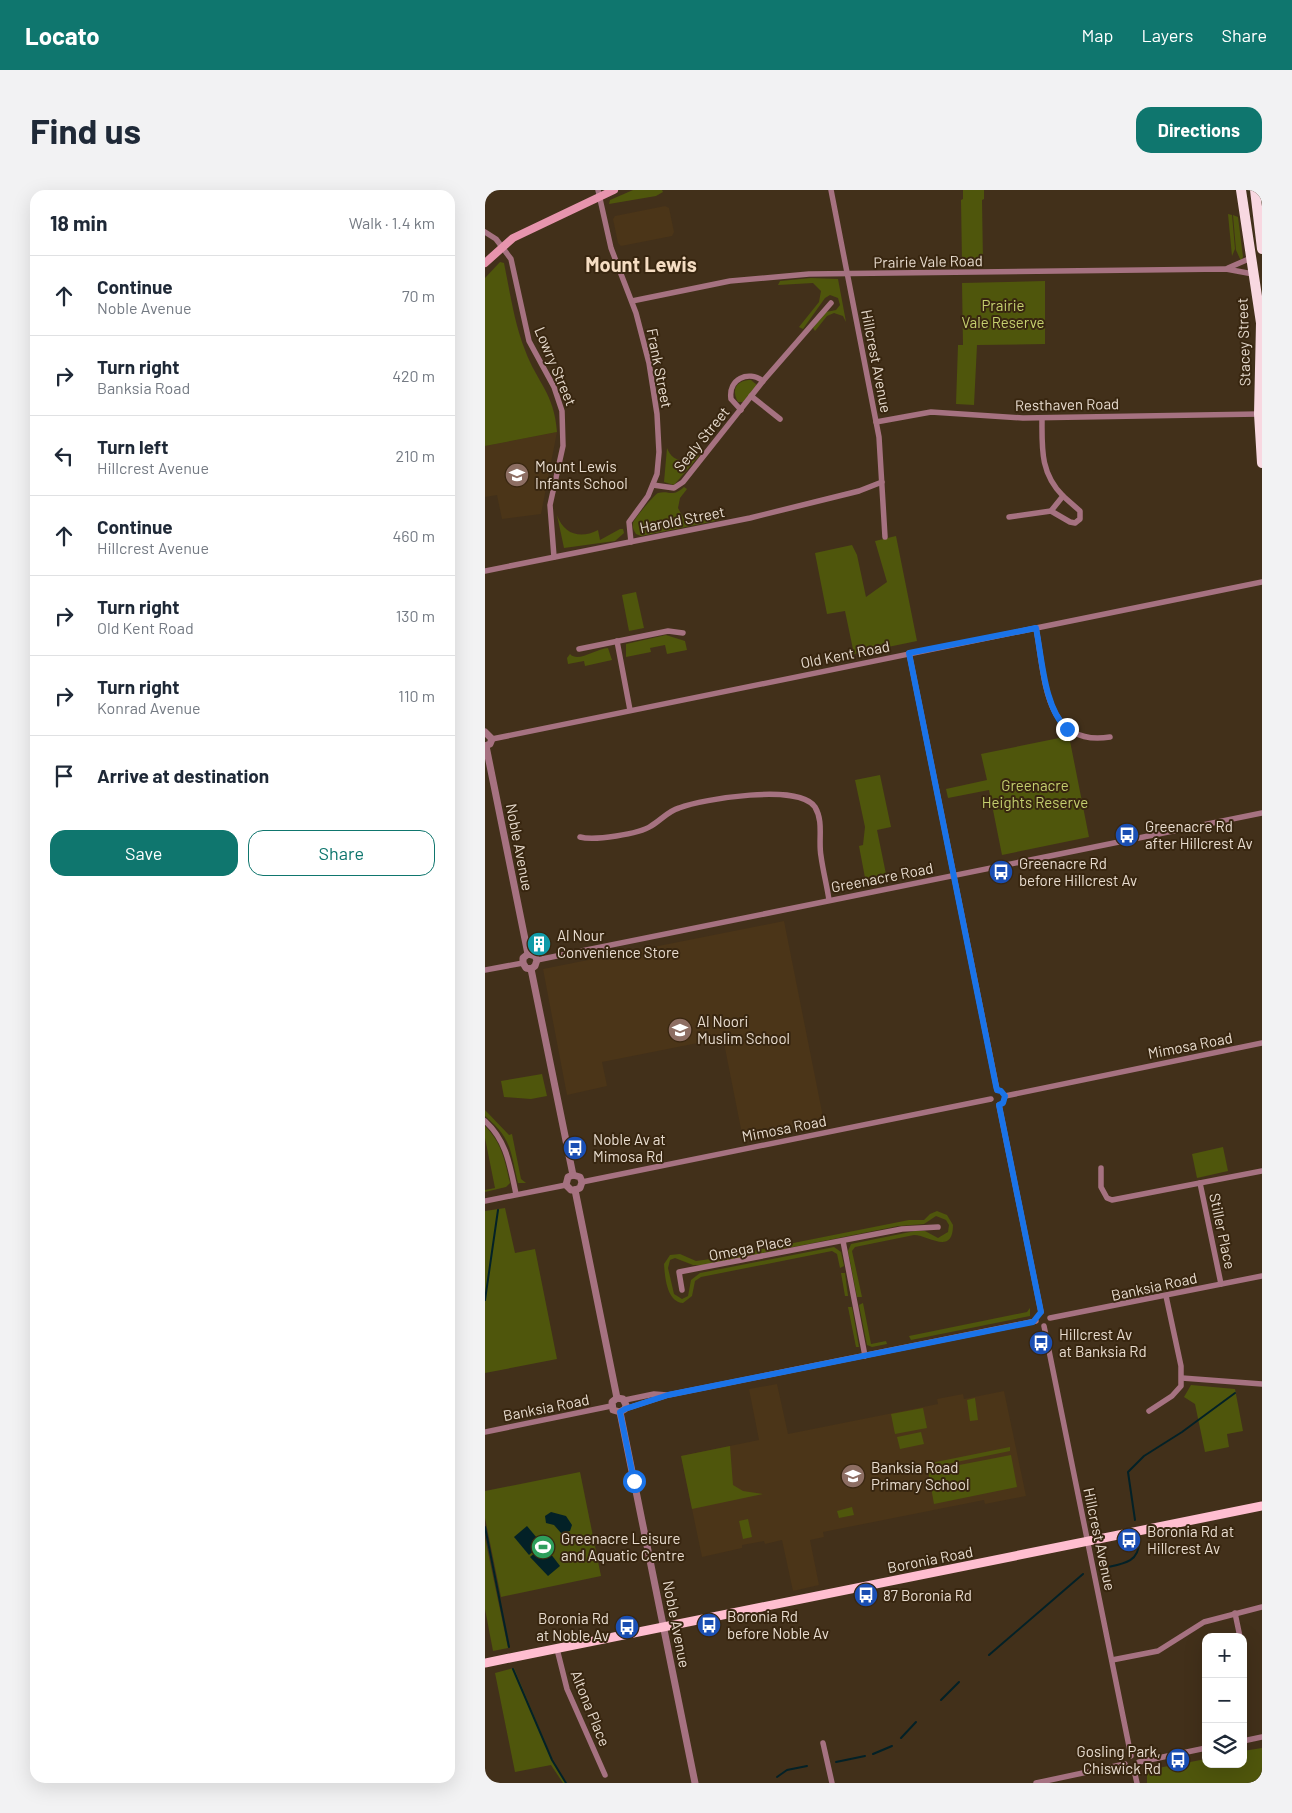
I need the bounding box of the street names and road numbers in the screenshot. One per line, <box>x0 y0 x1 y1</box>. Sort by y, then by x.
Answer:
street label: Prairie Vale Road <box>873 251 983 271</box>
street label: Stacey Street <box>1232 298 1254 386</box>
street label: Hillcrest Avenue <box>858 308 896 414</box>
street label: Lowry Street <box>531 324 581 408</box>
street label: Frank Street <box>643 327 677 409</box>
street label: Resthaven Road <box>1015 394 1119 414</box>
street label: Sealy Street <box>669 403 733 475</box>
street label: Harold Street <box>638 502 726 536</box>
street label: Old Kent Road <box>799 637 891 671</box>
street label: Noble Avenue <box>503 802 537 892</box>
street label: Greenacre Road <box>829 858 935 896</box>
street label: Mimosa Road <box>1146 1028 1234 1062</box>
street label: Mimosa Road <box>740 1111 828 1145</box>
street label: Stiller Place <box>1206 1191 1240 1271</box>
street label: Omega Place <box>707 1230 793 1264</box>
street label: Banksia Road <box>1109 1268 1199 1304</box>
street label: Banksia Road <box>501 1390 591 1424</box>
street label: Hillcrest Avenue <box>1080 1486 1120 1592</box>
street label: Boronia Road <box>886 1542 974 1576</box>
street label: Noble Avenue <box>660 1579 694 1669</box>
street label: Altona Place <box>568 1667 614 1749</box>

